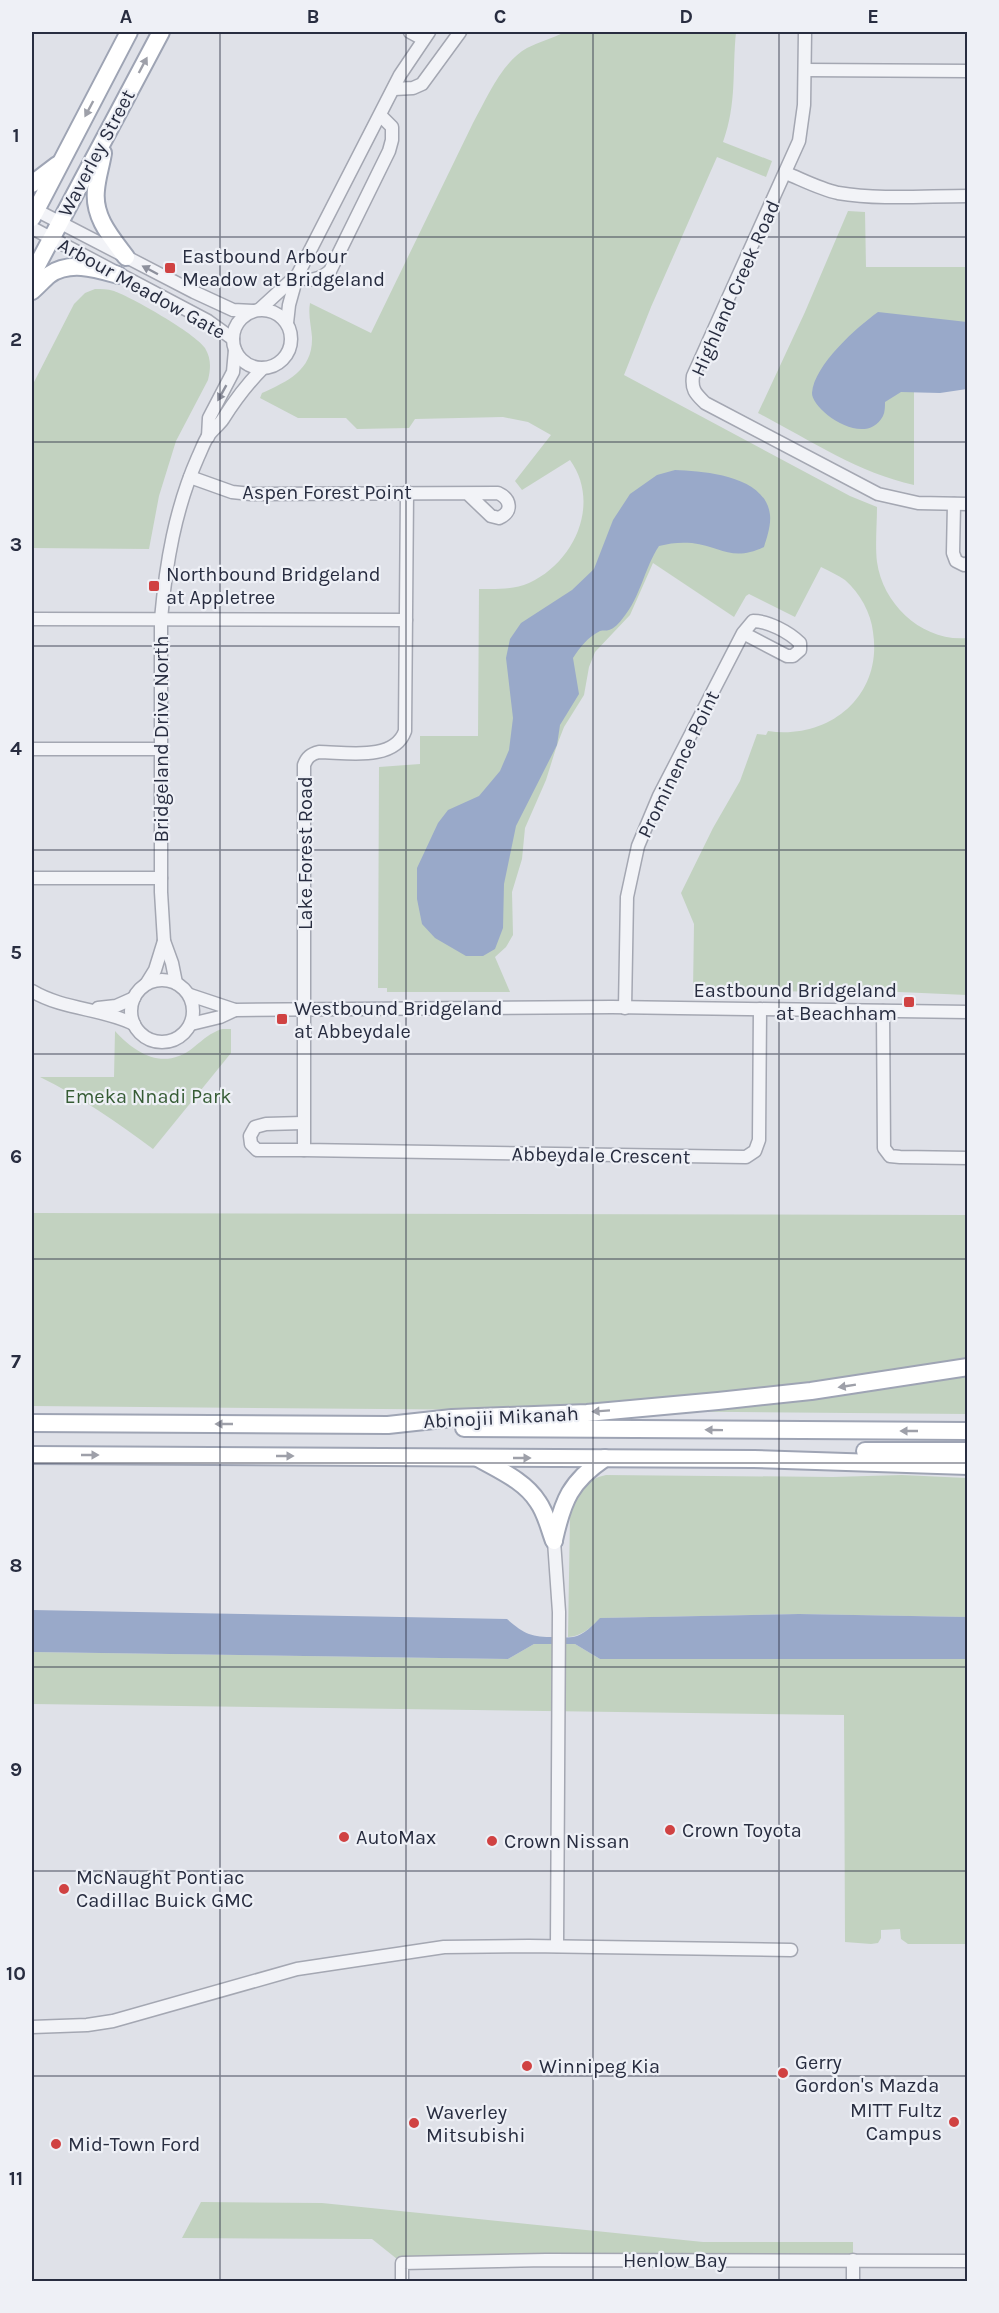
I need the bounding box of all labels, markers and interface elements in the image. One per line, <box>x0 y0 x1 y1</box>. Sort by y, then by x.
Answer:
text: A <box>120 5 133 28</box>
text: B <box>307 5 319 28</box>
text: C <box>494 5 506 28</box>
text: D <box>679 5 693 28</box>
text: E <box>867 5 879 28</box>
one-way arrow <box>139 56 148 73</box>
street label: Waverley Street <box>53 85 140 221</box>
one-way arrow <box>84 101 94 118</box>
text: 1 <box>12 124 20 147</box>
street label: Highland Creek Road <box>686 197 785 380</box>
street label: Arbour Meadow Gate <box>54 233 229 344</box>
place label: Eastbound Arbour Meadow at Bridgeland <box>182 245 385 291</box>
marker: Eastbound Arbour Meadow at Bridgeland <box>163 261 177 275</box>
one-way arrow <box>141 265 158 275</box>
text: 2 <box>10 328 22 351</box>
one-way arrow <box>217 385 227 402</box>
street label: Aspen Forest Point <box>242 481 412 504</box>
text: 3 <box>10 533 22 556</box>
place label: Northbound Bridgeland at Appletree <box>166 563 381 609</box>
marker: Northbound Bridgeland at Appletree <box>147 579 161 593</box>
street label: Bridgeland Drive North <box>150 635 173 843</box>
street label: Prominence Point <box>633 686 724 842</box>
text: 4 <box>10 737 22 760</box>
street label: Lake Forest Road <box>294 776 317 930</box>
text: 5 <box>10 941 22 964</box>
place label: Eastbound Bridgeland at Beachham <box>694 979 897 1025</box>
marker: Eastbound Bridgeland at Beachham <box>902 995 916 1009</box>
place label: Westbound Bridgeland at Abbeydale <box>294 997 503 1043</box>
marker: Westbound Bridgeland at Abbeydale <box>275 1012 289 1026</box>
park label: Emeka Nnadi Park <box>64 1085 232 1108</box>
street label: Abbeydale Crescent <box>511 1142 691 1169</box>
text: 6 <box>10 1145 22 1168</box>
text: 7 <box>11 1350 21 1373</box>
one-way arrow <box>838 1381 857 1390</box>
street label: Abinojii Mikanah <box>423 1402 579 1433</box>
one-way arrow <box>592 1407 611 1416</box>
one-way arrow <box>215 1419 234 1429</box>
one-way arrow <box>705 1425 724 1435</box>
one-way arrow <box>900 1426 919 1436</box>
one-way arrow <box>80 1450 99 1460</box>
one-way arrow <box>275 1451 294 1461</box>
one-way arrow <box>512 1453 531 1462</box>
text: 8 <box>10 1554 22 1577</box>
text: 9 <box>10 1758 22 1781</box>
place label: Crown Toyota <box>682 1819 802 1842</box>
marker: Crown Toyota <box>663 1823 677 1837</box>
place label: AutoMax <box>356 1826 436 1849</box>
marker: AutoMax <box>337 1830 351 1844</box>
place label: Crown Nissan <box>504 1830 629 1853</box>
marker: Crown Nissan <box>485 1834 499 1848</box>
place label: McNaught Pontiac Cadillac Buick GMC <box>76 1866 253 1912</box>
marker: McNaught Pontiac Cadillac Buick GMC <box>57 1882 71 1896</box>
text: 10 <box>6 1962 26 1985</box>
place label: Gerry Gordon's Mazda <box>795 2051 939 2097</box>
place label: Winnipeg Kia <box>539 2055 660 2078</box>
marker: Winnipeg Kia <box>520 2059 534 2073</box>
marker: Gerry Gordon's Mazda <box>776 2066 790 2080</box>
place label: MITT Fultz Campus <box>850 2099 942 2145</box>
place label: Waverley Mitsubishi <box>426 2101 525 2147</box>
marker: MITT Fultz Campus <box>947 2115 961 2129</box>
marker: Waverley Mitsubishi <box>407 2116 421 2130</box>
place label: Mid-Town Ford <box>68 2133 200 2156</box>
marker: Mid-Town Ford <box>49 2137 63 2151</box>
text: 11 <box>9 2167 23 2190</box>
street label: Henlow Bay <box>623 2249 727 2272</box>

